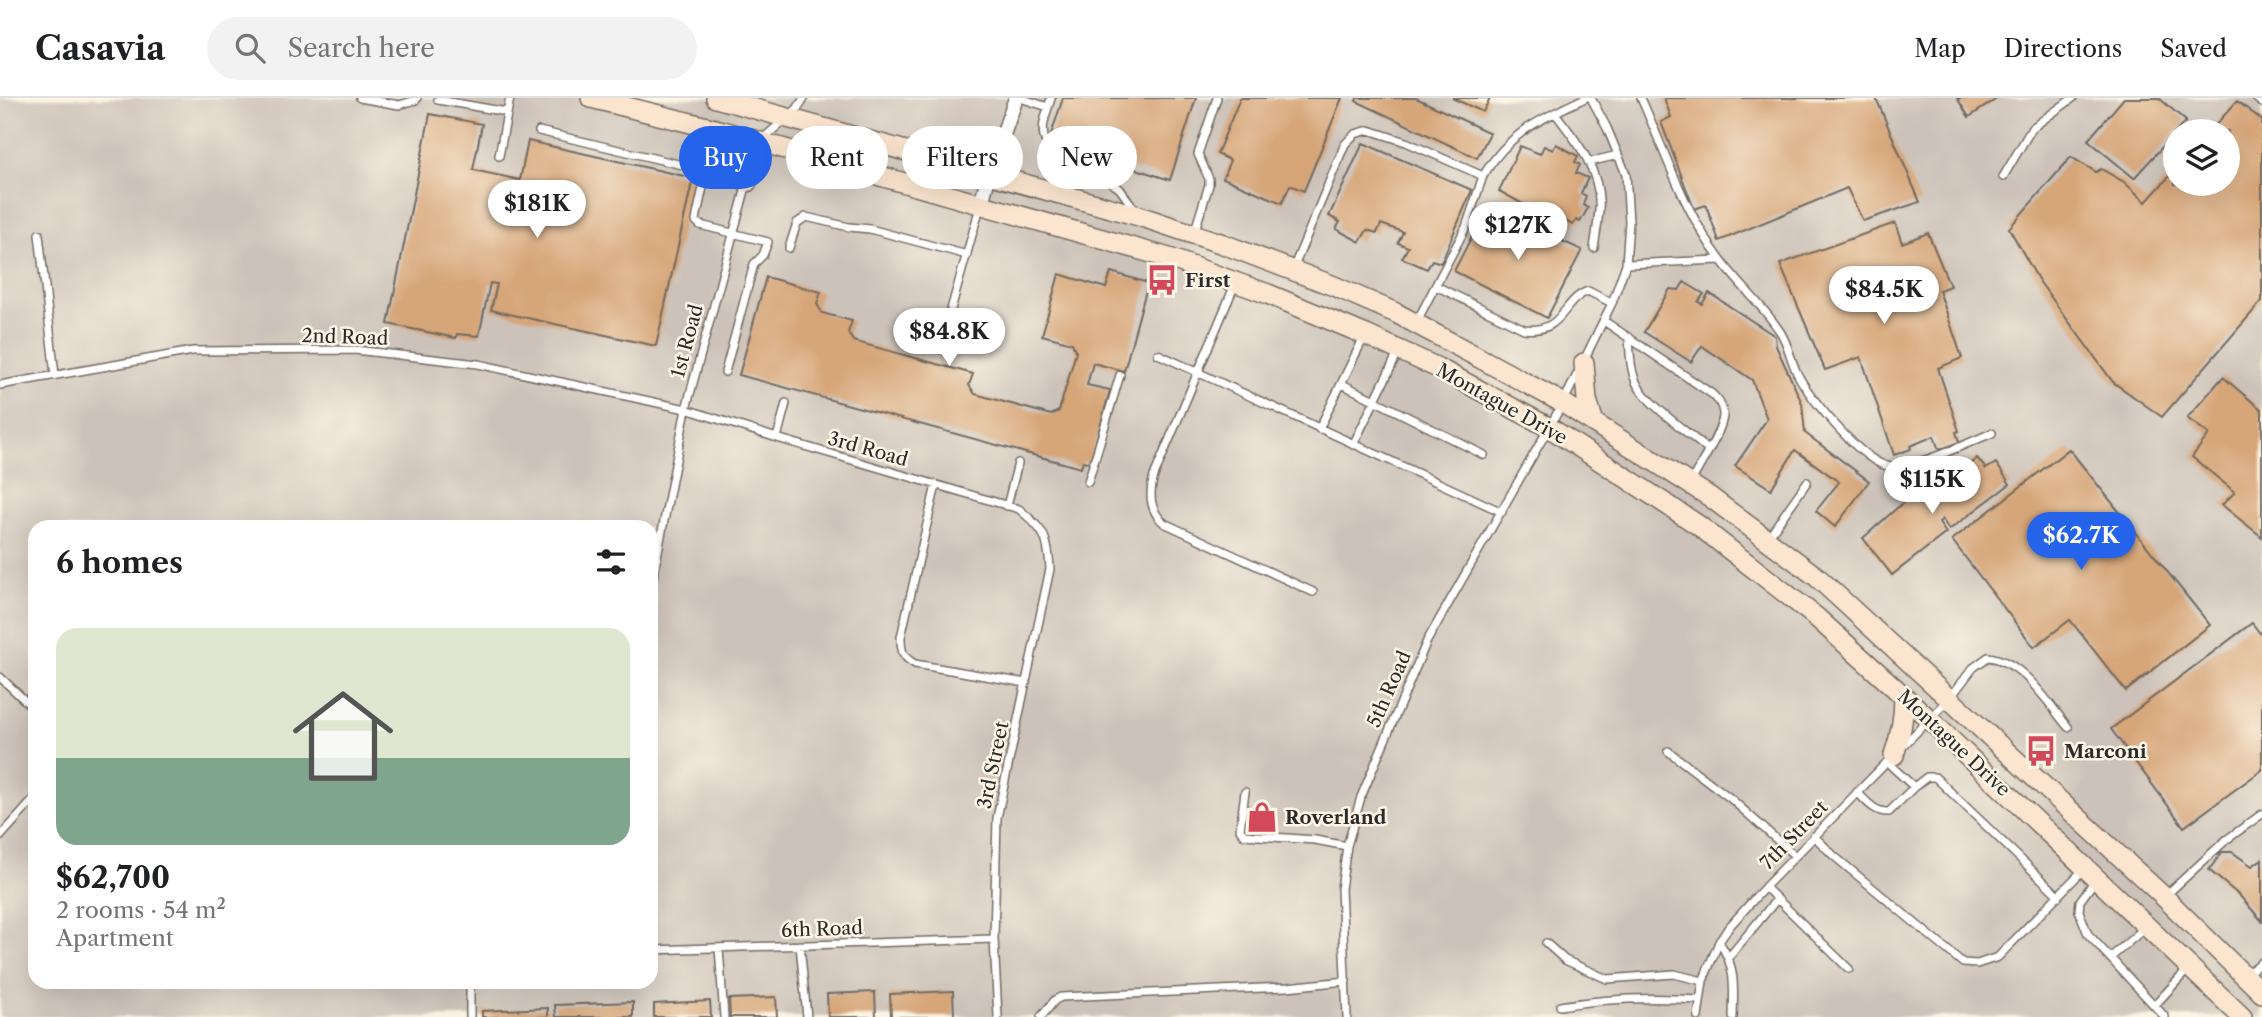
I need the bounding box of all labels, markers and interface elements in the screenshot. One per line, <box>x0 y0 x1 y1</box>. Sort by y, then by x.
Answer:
search box <box>207 17 697 80</box>
text: Casavia <box>35 28 165 69</box>
icon: search <box>231 29 269 67</box>
text: Search here <box>287 32 435 64</box>
text: Map <box>1914 34 1966 63</box>
text: Directions <box>2004 34 2122 63</box>
text: Saved <box>2160 34 2227 63</box>
map controls <box>2163 119 2240 196</box>
button: layers <box>2163 119 2240 196</box>
chip: Buy <box>679 126 772 189</box>
chip: Rent <box>786 126 888 189</box>
chip: Filters <box>902 126 1023 189</box>
chip: New <box>1037 126 1137 189</box>
pin: $181K <box>488 180 586 240</box>
text: $181K <box>504 189 570 217</box>
pin: $127K <box>1469 202 1567 262</box>
text: $127K <box>1484 211 1552 239</box>
bus stop icon: First <box>1145 263 1179 297</box>
pin: $84.5K <box>1827 266 1941 326</box>
place label: First <box>1185 269 1231 292</box>
text: $84.5K <box>1845 275 1923 303</box>
street label: 1st Road <box>666 301 708 380</box>
pin: $84.8K <box>892 308 1006 368</box>
text: $84.8K <box>909 317 989 345</box>
street label: 2nd Road <box>301 324 389 350</box>
street label: Montague Drive <box>1433 359 1571 449</box>
street label: 3rd Road <box>825 427 911 471</box>
pin: $115K <box>1883 456 1981 516</box>
text: $115K <box>1900 465 1964 493</box>
pin: $62.7K <box>2024 512 2138 572</box>
text: $62.7K <box>2043 521 2119 549</box>
icon: filters <box>592 543 630 581</box>
text: 6 homes <box>56 544 183 581</box>
street label: 5th Road <box>1362 647 1416 731</box>
icon: home <box>280 673 406 799</box>
street label: Montague Drive <box>1893 685 2015 801</box>
street label: 3rd Street <box>973 719 1014 811</box>
bus stop icon: Marconi <box>2024 734 2058 768</box>
place label: Marconi <box>2064 740 2147 763</box>
street label: 7th Street <box>1756 796 1833 874</box>
shop icon: Roverland <box>1245 800 1279 834</box>
place label: Roverland <box>1285 806 1387 829</box>
text: $62,700 <box>56 859 170 896</box>
text: 2 rooms · 54 m² <box>56 896 226 924</box>
street label: 6th Road <box>781 916 864 942</box>
text: Apartment <box>56 924 174 952</box>

